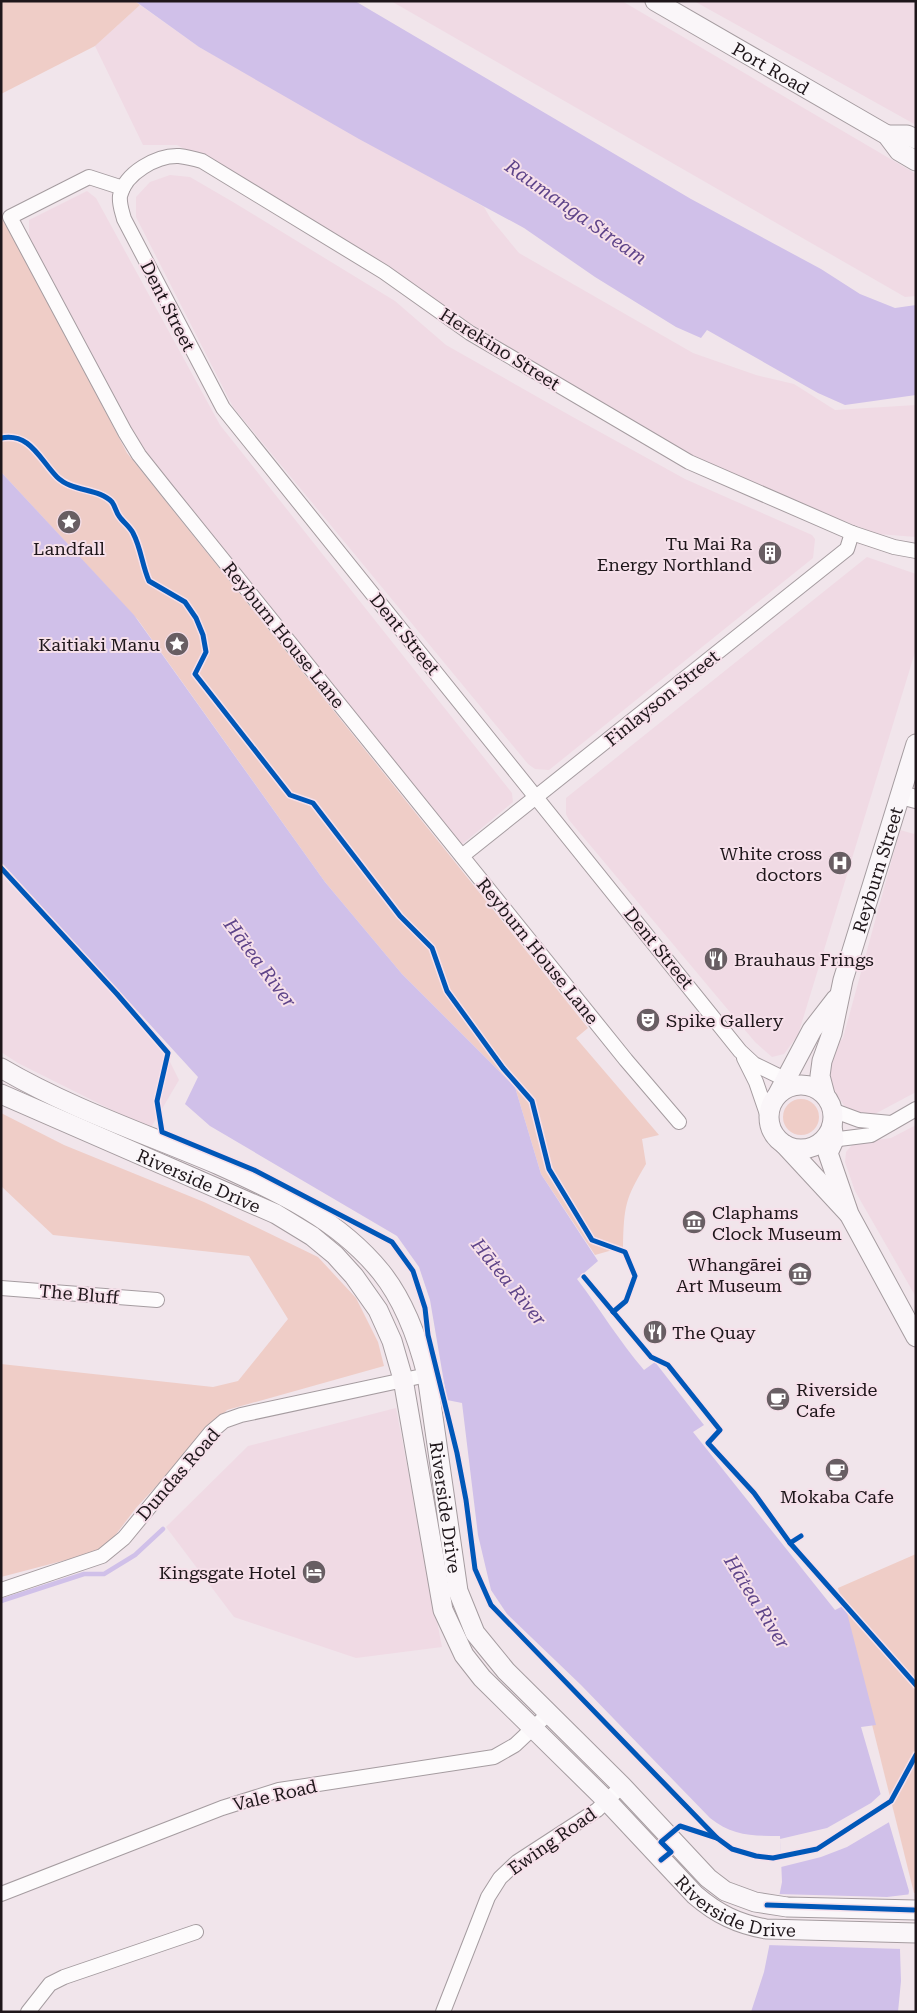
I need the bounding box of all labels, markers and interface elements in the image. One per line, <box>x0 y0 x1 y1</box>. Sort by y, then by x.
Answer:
street label: Port Road <box>729 38 814 99</box>
water label: Raumanga Stream <box>500 154 651 270</box>
street label: Dent Street <box>136 257 200 355</box>
street label: Herekino Street <box>436 304 564 395</box>
place icon: Landfall <box>56 509 82 535</box>
place label: Tu Mai Ra Energy Northland <box>597 533 752 575</box>
place label: Landfall <box>33 538 105 559</box>
building icon: Tu Mai Ra Energy Northland <box>757 540 783 566</box>
street label: Reyburn House Lane <box>219 558 349 712</box>
street label: Dent Street <box>366 589 444 679</box>
place icon: Kaitiaki Manu <box>164 631 190 657</box>
place label: Kaitiaki Manu <box>38 634 160 655</box>
street label: Finlayson Street <box>601 645 723 750</box>
street label: Reyburn Street <box>848 804 907 935</box>
place label: White cross doctors <box>720 843 822 885</box>
hospital icon: White cross doctors <box>827 850 853 876</box>
street label: Reyburn House Lane <box>473 874 603 1028</box>
street label: Dent Street <box>620 903 698 993</box>
water label: Hātea River <box>218 913 301 1012</box>
restaurant icon: Brauhaus Frings <box>703 946 729 972</box>
place label: Brauhaus Frings <box>734 949 874 970</box>
theatre icon: Spike Gallery <box>635 1007 661 1033</box>
place label: Spike Gallery <box>666 1010 784 1031</box>
street label: Riverside Drive <box>134 1144 264 1217</box>
place label: Claphams Clock Museum <box>712 1202 842 1244</box>
museum icon: Claphams Clock Museum <box>681 1209 707 1235</box>
water label: Hātea River <box>466 1233 551 1330</box>
place label: Whangārei Art Museum <box>676 1254 782 1296</box>
museum icon: Whangārei Art Museum <box>787 1261 813 1287</box>
street label: The Bluff <box>38 1280 121 1308</box>
restaurant icon: The Quay <box>642 1319 668 1345</box>
place label: The Quay <box>672 1322 756 1343</box>
place label: Riverside Cafe <box>796 1379 877 1421</box>
cafe icon: Riverside Cafe <box>765 1386 791 1412</box>
street label: Dundas Road <box>132 1423 224 1524</box>
street label: Riverside Drive <box>426 1440 466 1575</box>
cafe icon: Mokaba Cafe <box>824 1457 850 1483</box>
place label: Mokaba Cafe <box>780 1486 894 1507</box>
water label: Hātea River <box>719 1550 795 1653</box>
hotel icon: Kingsgate Hotel <box>301 1559 327 1585</box>
place label: Kingsgate Hotel <box>159 1562 296 1583</box>
street label: Vale Road <box>231 1775 319 1815</box>
street label: Ewing Road <box>504 1803 600 1879</box>
street label: Riverside Drive <box>671 1871 796 1940</box>

